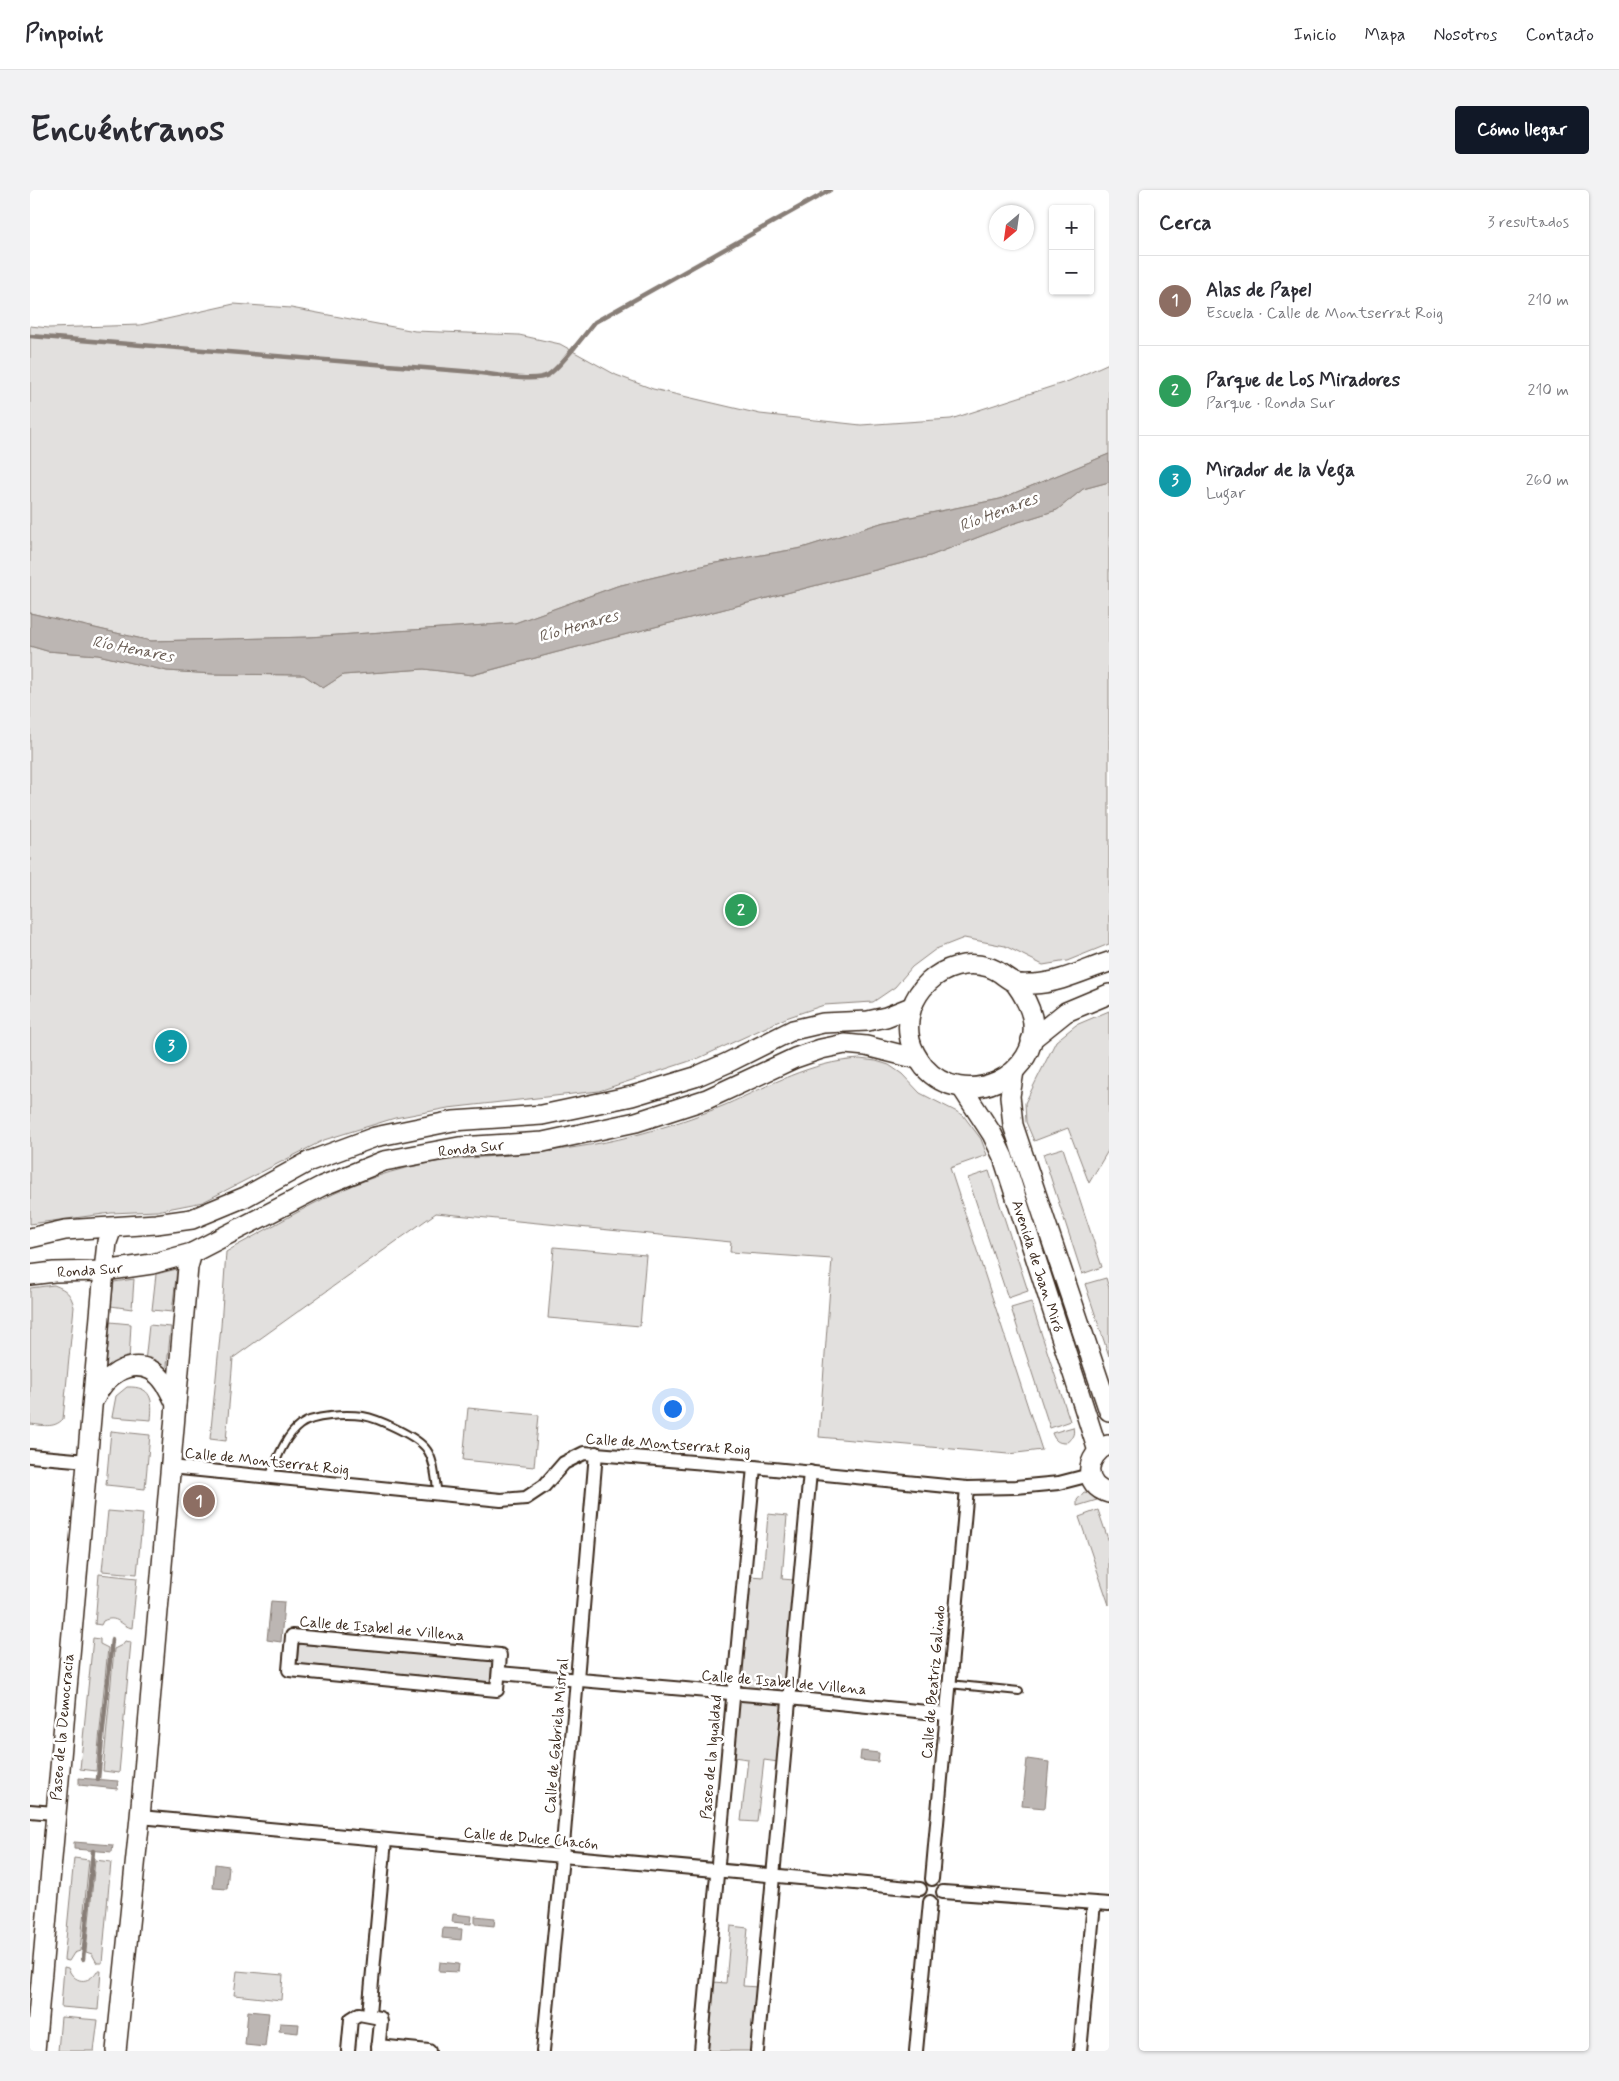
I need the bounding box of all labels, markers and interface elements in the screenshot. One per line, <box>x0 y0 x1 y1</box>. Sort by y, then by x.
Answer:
text: Pinpoint <box>25 19 103 50</box>
text: Inicio <box>1294 23 1336 47</box>
text: Mapa <box>1364 23 1405 47</box>
text: Nosotros <box>1433 23 1498 47</box>
text: Contacto <box>1526 23 1594 47</box>
button: Cómo llegar <box>1455 106 1589 154</box>
text: Encuéntranos <box>30 107 225 153</box>
north arrow <box>989 205 1034 250</box>
map controls <box>1049 205 1094 295</box>
button: + <box>1049 205 1094 250</box>
text: Cerca <box>1159 209 1212 237</box>
text: 3 resultados <box>1488 212 1569 233</box>
button: − <box>1049 250 1094 295</box>
text: Alas de Papel <box>1206 278 1311 303</box>
text: 1 <box>1171 290 1179 311</box>
text: 210 m <box>1528 290 1569 311</box>
text: Escuela · Calle de Montserrat Roig <box>1206 303 1443 324</box>
text: Parque de Los Miradores <box>1206 368 1400 393</box>
text: 2 <box>1171 380 1179 401</box>
text: 210 m <box>1528 380 1569 401</box>
text: Parque · Ronda Sur <box>1206 393 1335 414</box>
text: Mirador de la Vega <box>1206 458 1355 483</box>
text: 3 <box>1171 470 1179 491</box>
text: 260 m <box>1526 470 1569 491</box>
text: Lugar <box>1206 483 1245 504</box>
water label: Río Henares <box>956 487 1042 537</box>
water label: Río Henares <box>536 605 623 648</box>
water label: Río Henares <box>90 631 177 668</box>
pin: 2 <box>725 891 757 929</box>
pin: 3 <box>155 1027 187 1065</box>
street label: Ronda Sur <box>437 1136 506 1162</box>
street label: Avenida de Joan Miró <box>1006 1198 1068 1335</box>
street label: Ronda Sur <box>56 1259 124 1283</box>
your location <box>660 1396 686 1422</box>
street label: Calle de Montserrat Roig <box>585 1429 751 1461</box>
street label: Calle de Montserrat Roig <box>183 1443 350 1481</box>
pin: 1 <box>183 1482 215 1520</box>
street label: Calle de Beatriz Galindo <box>917 1604 951 1760</box>
street label: Calle de Isabel de Villena <box>298 1612 466 1646</box>
street label: Paseo de la Democracia <box>47 1652 79 1802</box>
street label: Calle de Gabriela Mistral <box>540 1657 574 1814</box>
street label: Calle de Isabel de Villena <box>700 1666 868 1700</box>
street label: Paseo de la Igualdad <box>697 1694 727 1820</box>
street label: Calle de Dulce Chacón <box>463 1823 599 1855</box>

